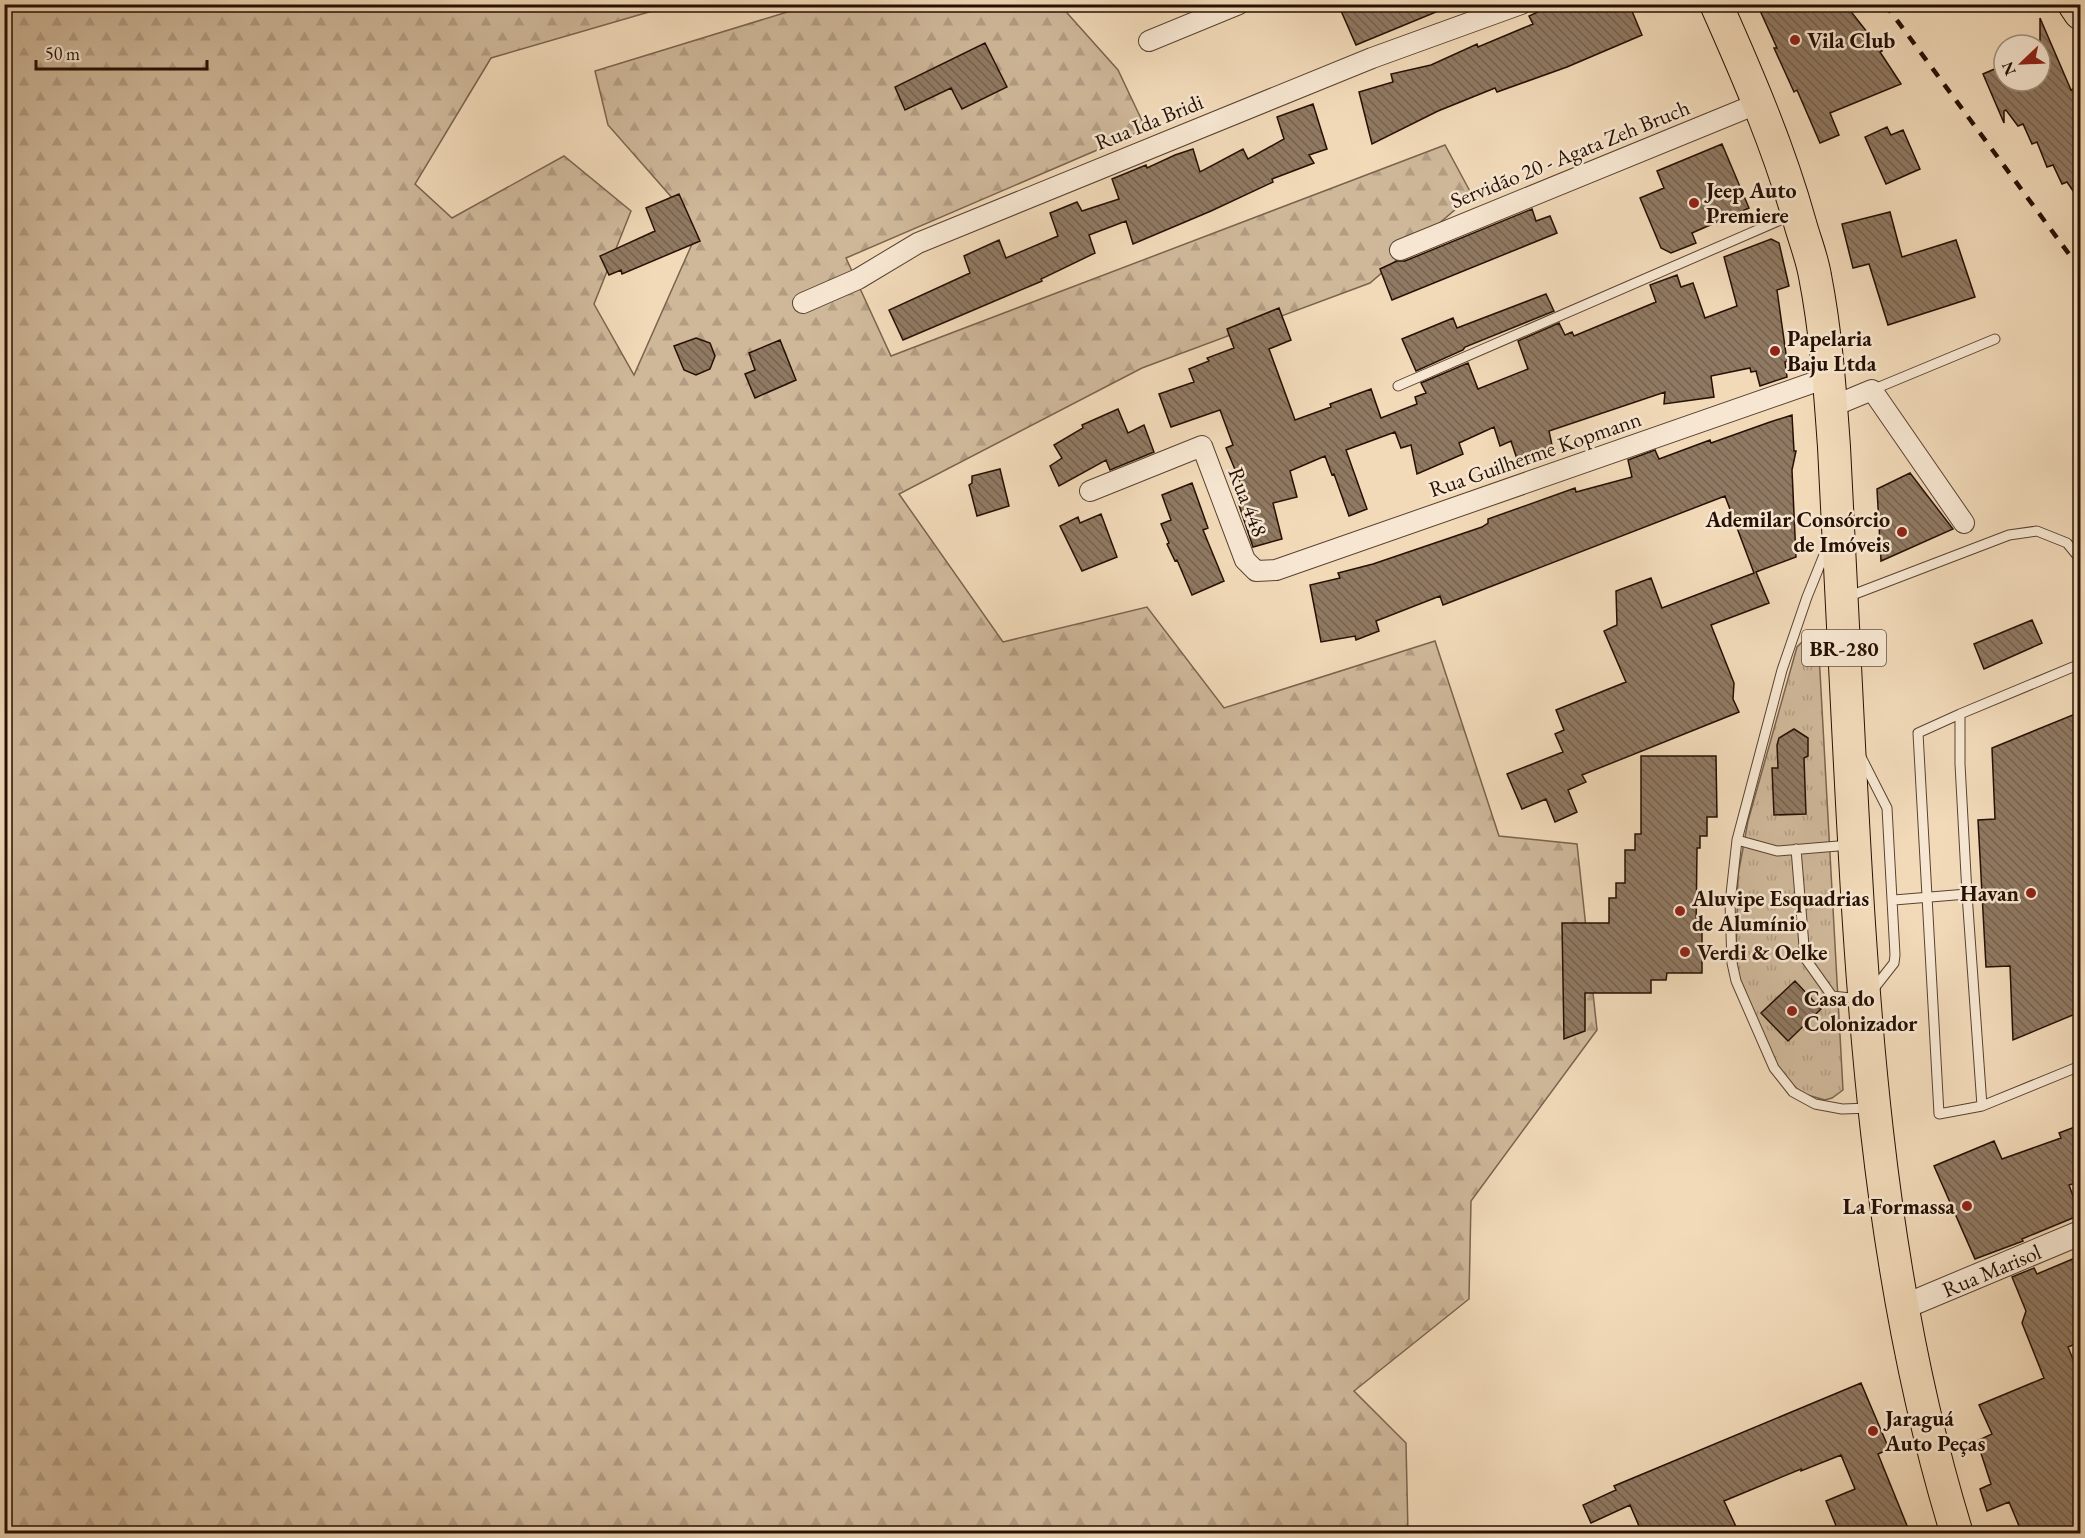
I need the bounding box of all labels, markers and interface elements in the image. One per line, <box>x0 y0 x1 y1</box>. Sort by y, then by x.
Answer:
place label: Vila Club <box>1807 26 1895 55</box>
scale bar <box>36 33 207 71</box>
marker: Vila Club <box>1788 33 1802 47</box>
north arrow <box>1992 33 2052 93</box>
text: 50 m <box>45 42 80 65</box>
text: N <box>1996 59 2021 79</box>
street label: Rua Ida Bridi <box>1091 87 1207 157</box>
street label: Servidão 20 - Agata Zeh Bruch <box>1446 93 1694 215</box>
place label: Jeep Auto Premiere <box>1704 176 1797 230</box>
marker: Jeep Auto Premiere <box>1687 196 1701 210</box>
place label: Papelaria Baju Ltda <box>1787 324 1877 378</box>
marker: Papelaria Baju Ltda <box>1768 344 1782 358</box>
street label: Rua Guilherme Kopmann <box>1425 404 1645 504</box>
street label: Rua 448 <box>1222 463 1274 541</box>
place label: Ademilar Consórcio de Imóveis <box>1705 505 1890 559</box>
marker: Ademilar Consórcio de Imóveis <box>1895 525 1909 539</box>
road number: BR-280 <box>1802 630 1886 666</box>
place label: Havan <box>1960 879 2020 908</box>
place label: Aluvipe Esquadrias de Alumínio <box>1691 884 1869 938</box>
marker: Havan <box>2024 886 2038 900</box>
marker: Aluvipe Esquadrias de Alumínio <box>1673 904 1687 918</box>
place label: Verdi & Oelke <box>1697 938 1828 967</box>
marker: Verdi & Oelke <box>1678 945 1692 959</box>
place label: Casa do Colonizador <box>1804 984 1918 1038</box>
marker: Casa do Colonizador <box>1785 1004 1799 1018</box>
place label: La Formassa <box>1843 1192 1955 1221</box>
marker: La Formassa <box>1960 1199 1974 1213</box>
street label: Rua Marisol <box>1938 1237 2045 1304</box>
place label: Jaraguá Auto Peças <box>1883 1404 1985 1458</box>
marker: Jaraguá Auto Peças <box>1866 1424 1880 1438</box>

